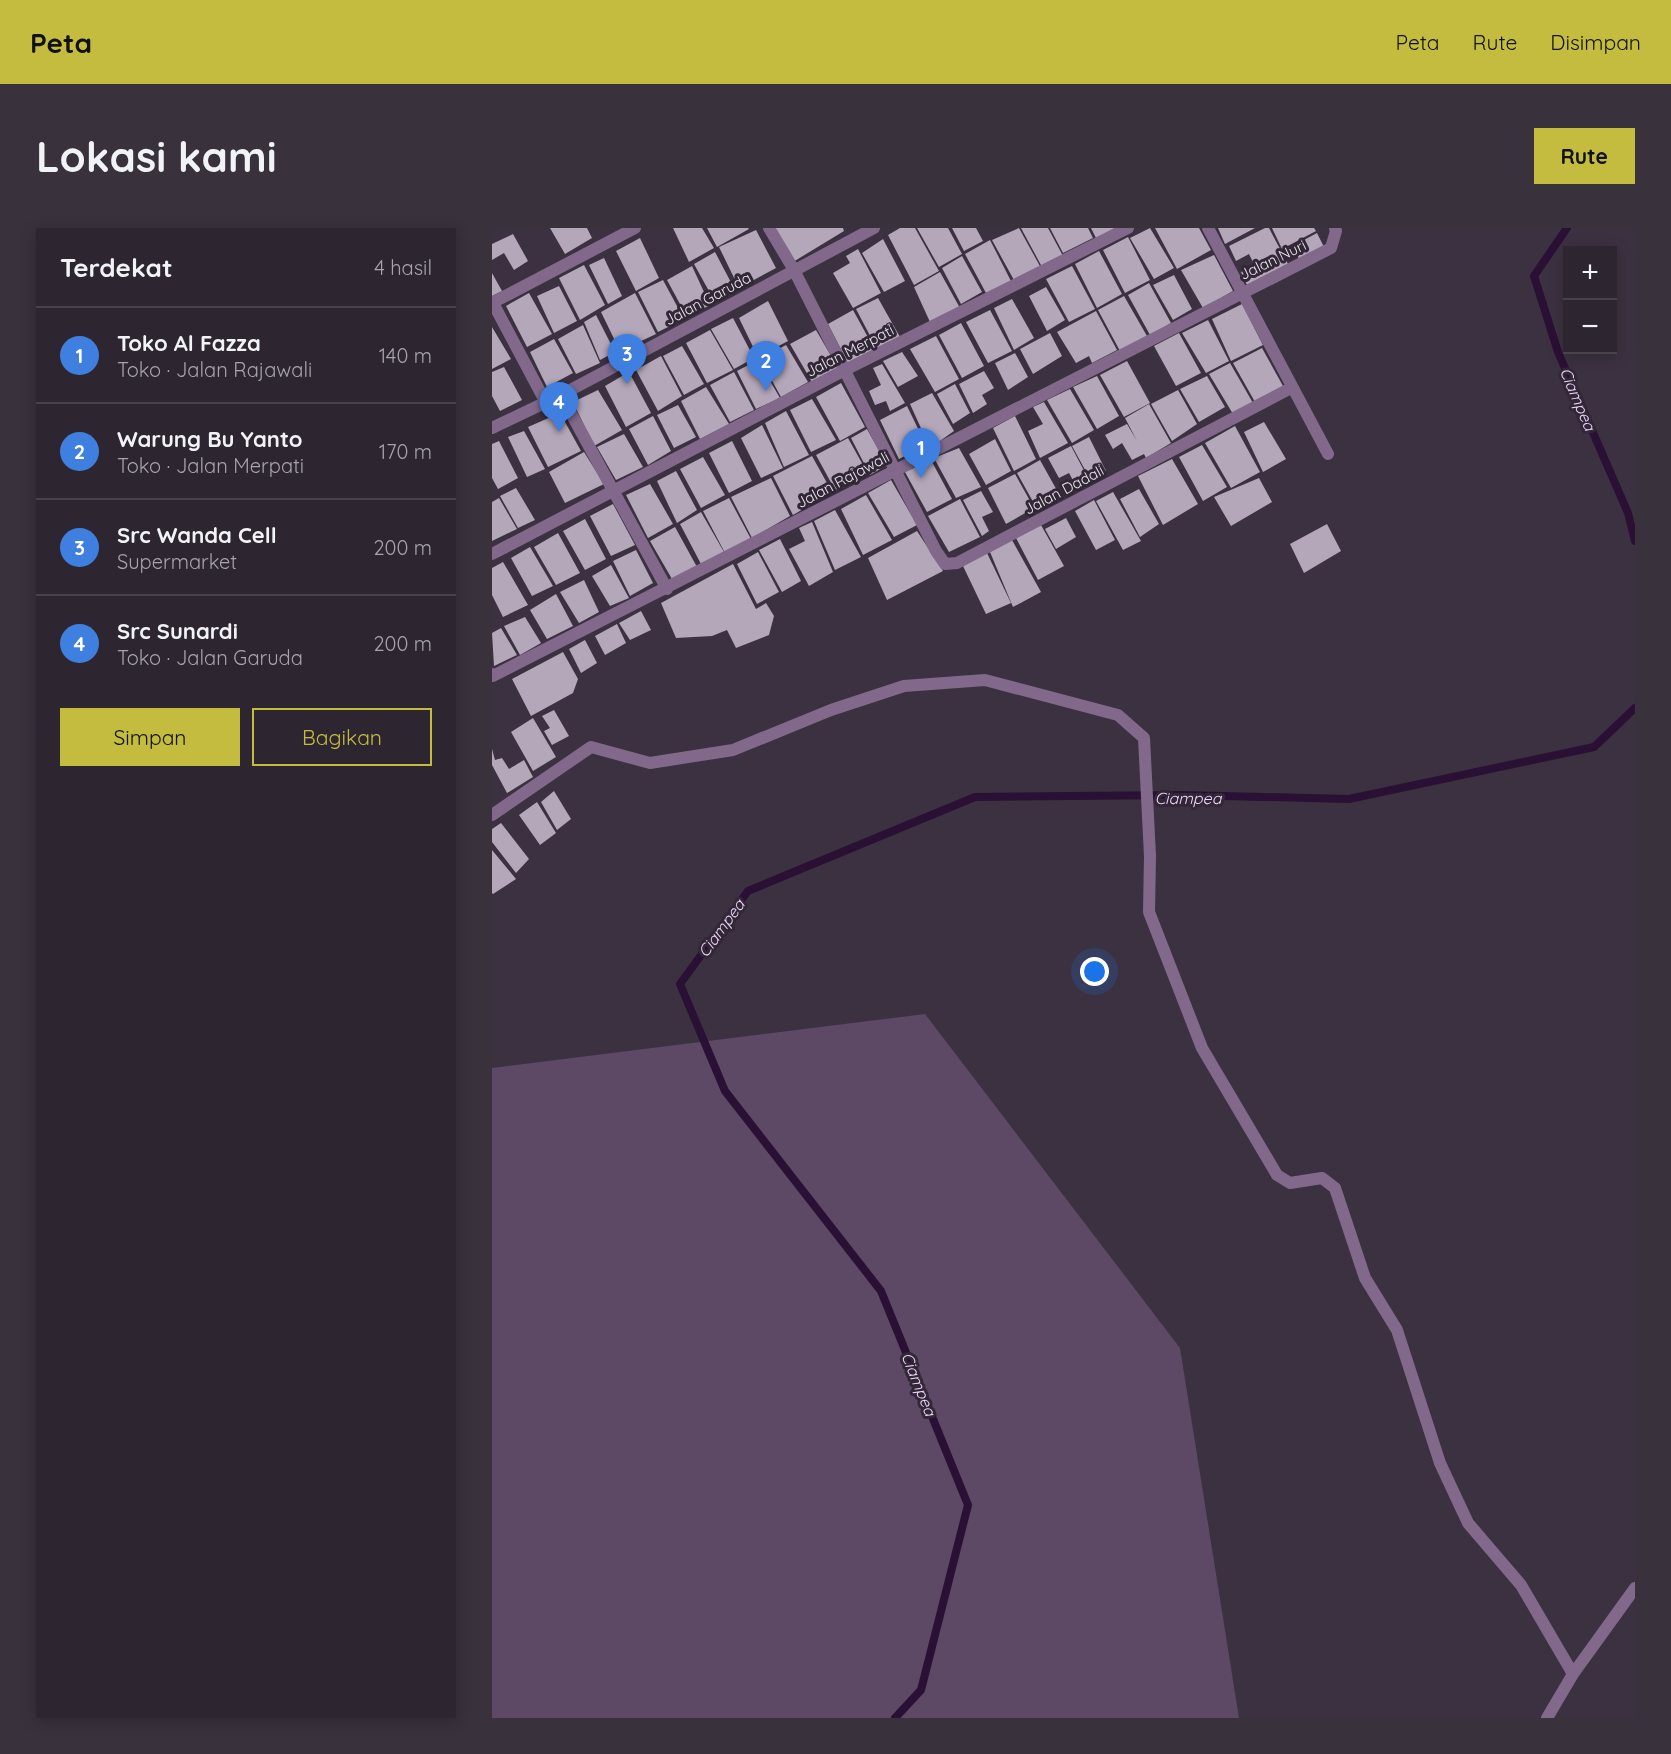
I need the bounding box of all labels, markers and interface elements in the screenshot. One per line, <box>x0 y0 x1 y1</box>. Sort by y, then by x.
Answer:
text: Peta <box>30 25 92 60</box>
text: Peta <box>1396 29 1440 55</box>
text: Rute <box>1473 29 1517 55</box>
text: Disimpan <box>1550 29 1641 55</box>
button: Rute <box>1534 128 1635 184</box>
text: Lokasi kami <box>36 130 277 183</box>
street label: Jalan Nuri <box>1237 235 1309 284</box>
map controls <box>1563 246 1617 354</box>
button: + <box>1563 246 1617 300</box>
text: Terdekat <box>60 251 173 284</box>
text: 4 hasil <box>374 255 432 280</box>
street label: Jalan Garuda <box>661 268 754 329</box>
button: − <box>1563 300 1617 354</box>
street label: Jalan Merpati <box>803 320 897 381</box>
text: Toko Al Fazza <box>117 329 261 357</box>
pin: 3 <box>608 334 646 384</box>
pin: 2 <box>746 342 786 391</box>
text: 1 <box>76 343 83 368</box>
text: 140 m <box>379 343 432 368</box>
text: Toko · Jalan Rajawali <box>117 357 312 382</box>
water label: Ciampea <box>1556 364 1601 435</box>
pin: 4 <box>540 382 578 432</box>
text: Warung Bu Yanto <box>117 425 303 453</box>
pin: 1 <box>902 428 940 478</box>
text: 2 <box>74 439 85 464</box>
text: 170 m <box>379 439 432 464</box>
street label: Jalan Rajawali <box>793 447 892 512</box>
text: Toko · Jalan Merpati <box>117 453 304 478</box>
street label: Jalan Dadali <box>1021 461 1107 519</box>
text: Src Wanda Cell <box>117 521 277 549</box>
text: 3 <box>74 535 85 560</box>
text: 200 m <box>373 535 432 560</box>
text: Supermarket <box>117 549 237 574</box>
text: Src Sunardi <box>117 617 238 645</box>
text: 4 <box>74 631 85 656</box>
text: 200 m <box>373 631 432 656</box>
text: Toko · Jalan Garuda <box>117 645 303 670</box>
button: Simpan <box>60 708 240 766</box>
button: Bagikan <box>252 708 432 766</box>
water label: Ciampea <box>1155 788 1223 808</box>
water label: Ciampea <box>693 894 749 961</box>
your location <box>1080 957 1109 986</box>
water label: Ciampea <box>897 1349 941 1420</box>

